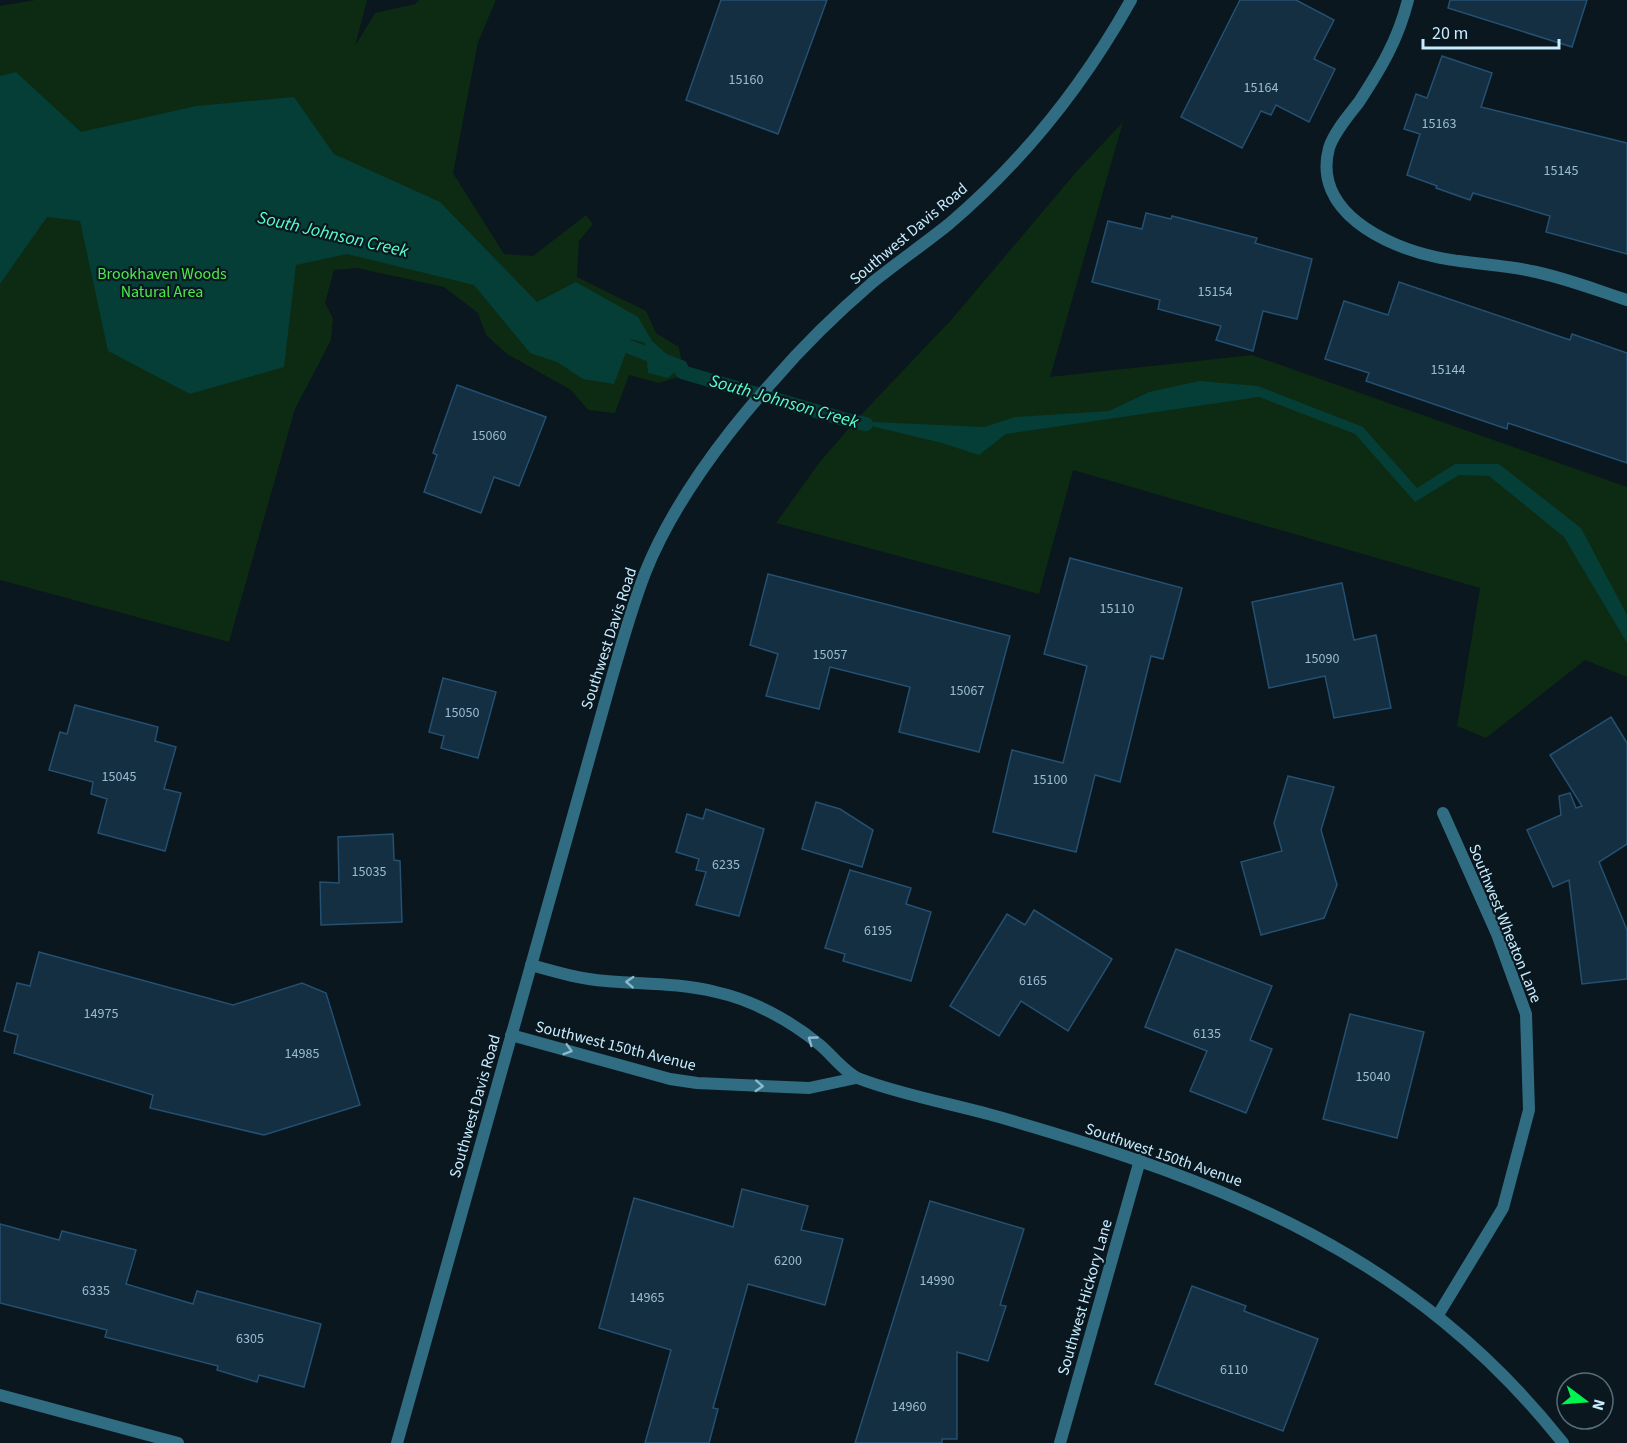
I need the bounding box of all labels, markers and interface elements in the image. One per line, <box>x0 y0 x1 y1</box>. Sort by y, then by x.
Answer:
scale bar <box>1423 12 1560 50</box>
text: 20 m <box>1432 21 1468 46</box>
house number: 15160 <box>729 70 763 90</box>
house number: 15164 <box>1244 78 1278 98</box>
house number: 15163 <box>1422 114 1456 134</box>
house number: 15145 <box>1544 161 1578 181</box>
street label: Southwest Davis Road <box>845 178 972 290</box>
water label: South Johnson Creek <box>255 205 411 264</box>
park label: Brookhaven Woods Natural Area <box>97 263 227 303</box>
house number: 15154 <box>1198 282 1232 302</box>
house number: 15144 <box>1431 360 1465 380</box>
water label: South Johnson Creek <box>706 368 862 435</box>
house number: 15060 <box>472 426 506 446</box>
street label: Southwest Davis Road <box>576 565 642 712</box>
house number: 15110 <box>1100 599 1134 619</box>
house number: 15057 <box>813 645 847 665</box>
house number: 15090 <box>1305 649 1339 669</box>
house number: 15067 <box>950 681 984 701</box>
house number: 15050 <box>445 703 479 723</box>
house number: 15045 <box>102 767 136 787</box>
house number: 15100 <box>1033 770 1067 790</box>
street label: Southwest Wheaton Lane <box>1463 841 1547 1006</box>
house number: 6235 <box>712 855 740 875</box>
house number: 15035 <box>352 862 386 882</box>
house number: 6195 <box>864 921 892 941</box>
house number: 6165 <box>1019 971 1047 991</box>
one-way arrow <box>626 975 635 988</box>
house number: 14975 <box>84 1004 118 1024</box>
street label: Southwest 150th Avenue <box>533 1015 698 1077</box>
house number: 6135 <box>1193 1024 1221 1044</box>
street label: Southwest Davis Road <box>444 1032 506 1180</box>
one-way arrow <box>808 1036 819 1047</box>
one-way arrow <box>562 1043 573 1055</box>
house number: 14985 <box>285 1044 319 1064</box>
house number: 15040 <box>1356 1067 1390 1087</box>
one-way arrow <box>754 1079 763 1092</box>
street label: Southwest 150th Avenue <box>1082 1118 1245 1192</box>
street label: Southwest Hickory Lane <box>1052 1217 1118 1378</box>
house number: 6200 <box>774 1251 802 1271</box>
house number: 14990 <box>920 1271 954 1291</box>
house number: 6335 <box>82 1281 110 1301</box>
house number: 14965 <box>630 1288 664 1308</box>
house number: 6305 <box>236 1329 264 1349</box>
house number: 6110 <box>1220 1360 1248 1380</box>
north arrow <box>1555 1371 1615 1431</box>
house number: 14960 <box>892 1397 926 1417</box>
text: N <box>1586 1397 1610 1413</box>

